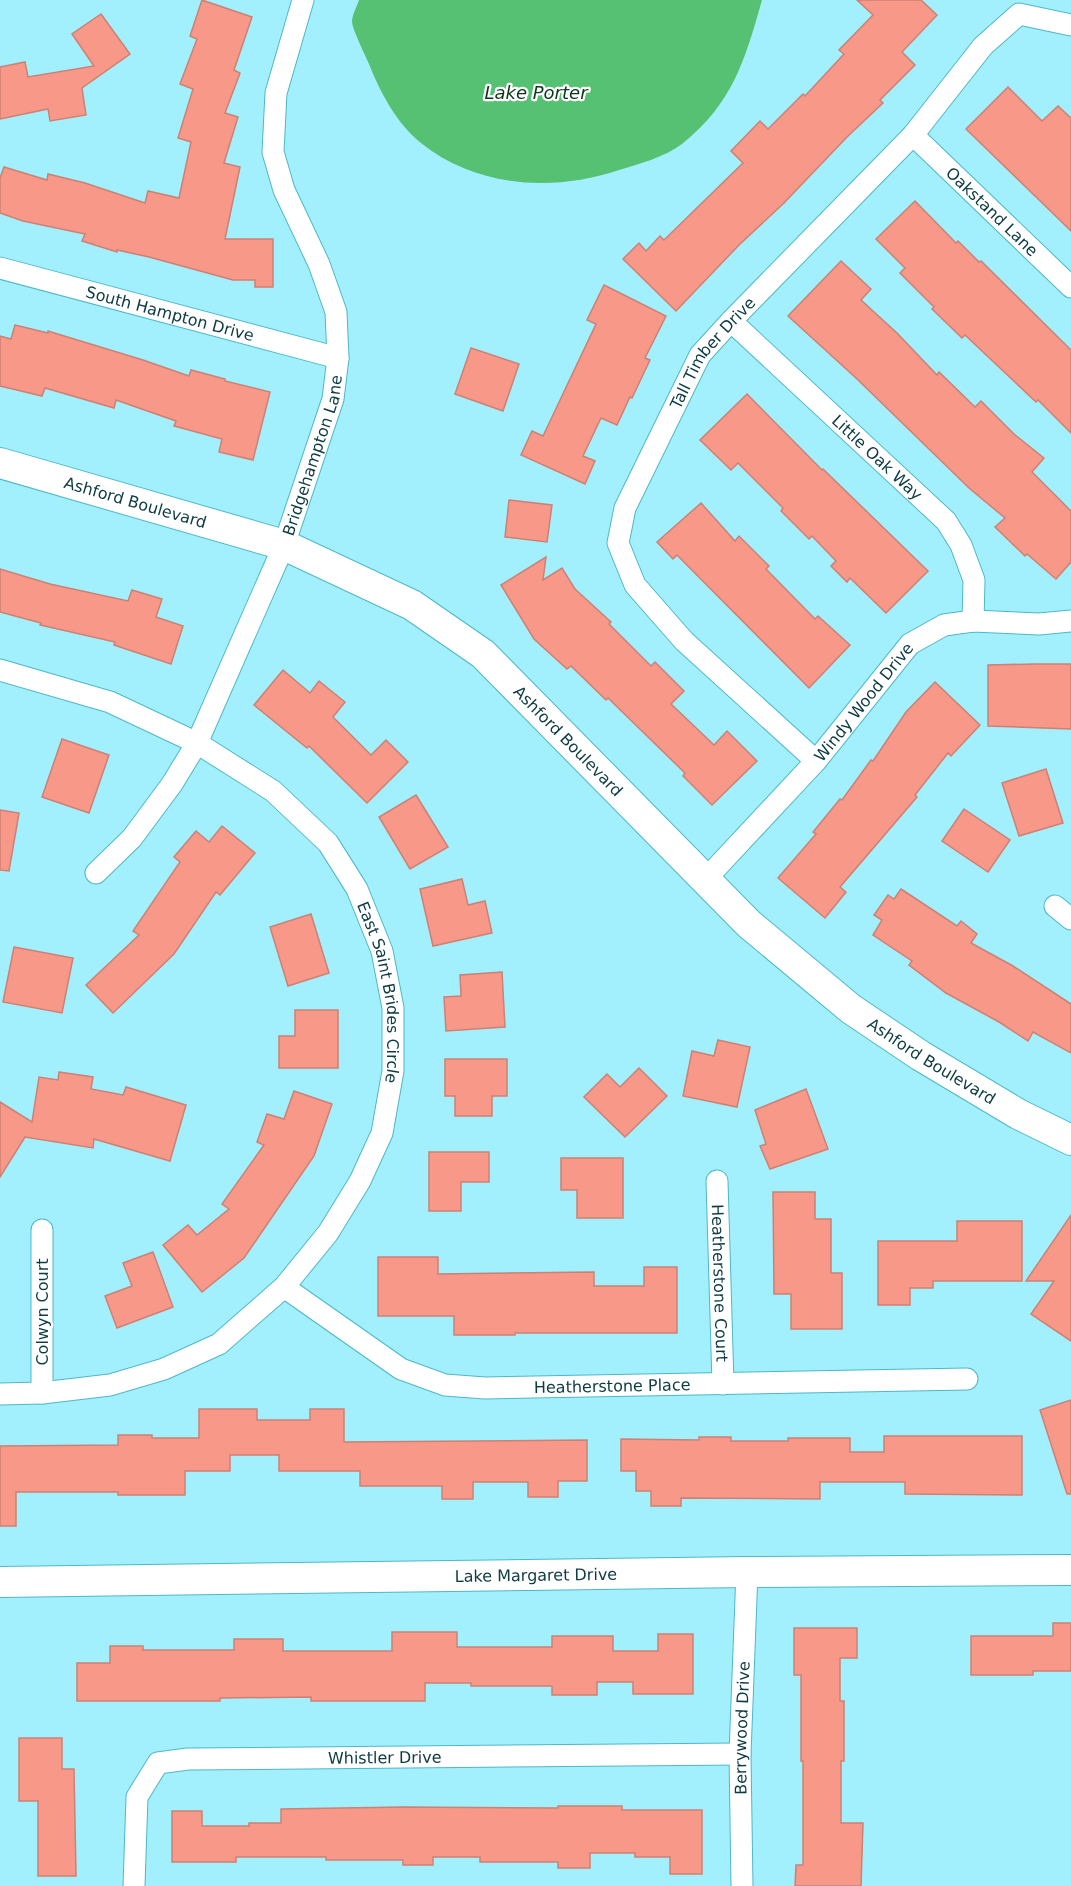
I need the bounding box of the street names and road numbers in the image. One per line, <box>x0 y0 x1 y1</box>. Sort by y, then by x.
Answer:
street label: Oakstand Lane <box>942 163 1042 260</box>
street label: South Hampton Drive <box>84 282 256 345</box>
street label: Tall Timber Drive <box>665 293 759 413</box>
street label: Bridgehampton Lane <box>278 374 345 538</box>
street label: Little Oak Way <box>828 411 926 504</box>
street label: Ashford Boulevard <box>62 473 209 532</box>
street label: Windy Wood Drive <box>810 639 917 765</box>
street label: Ashford Boulevard <box>510 682 627 800</box>
street label: East Saint Brides Circle <box>354 899 403 1085</box>
street label: Ashford Boulevard <box>864 1014 999 1108</box>
street label: Heatherstone Court <box>708 1204 732 1362</box>
street label: Colwyn Court <box>33 1258 52 1366</box>
street label: Heatherstone Place <box>534 1375 691 1397</box>
street label: Lake Margaret Drive <box>455 1564 617 1585</box>
street label: Berrywood Drive <box>730 1661 753 1795</box>
street label: Whistler Drive <box>328 1747 442 1767</box>

